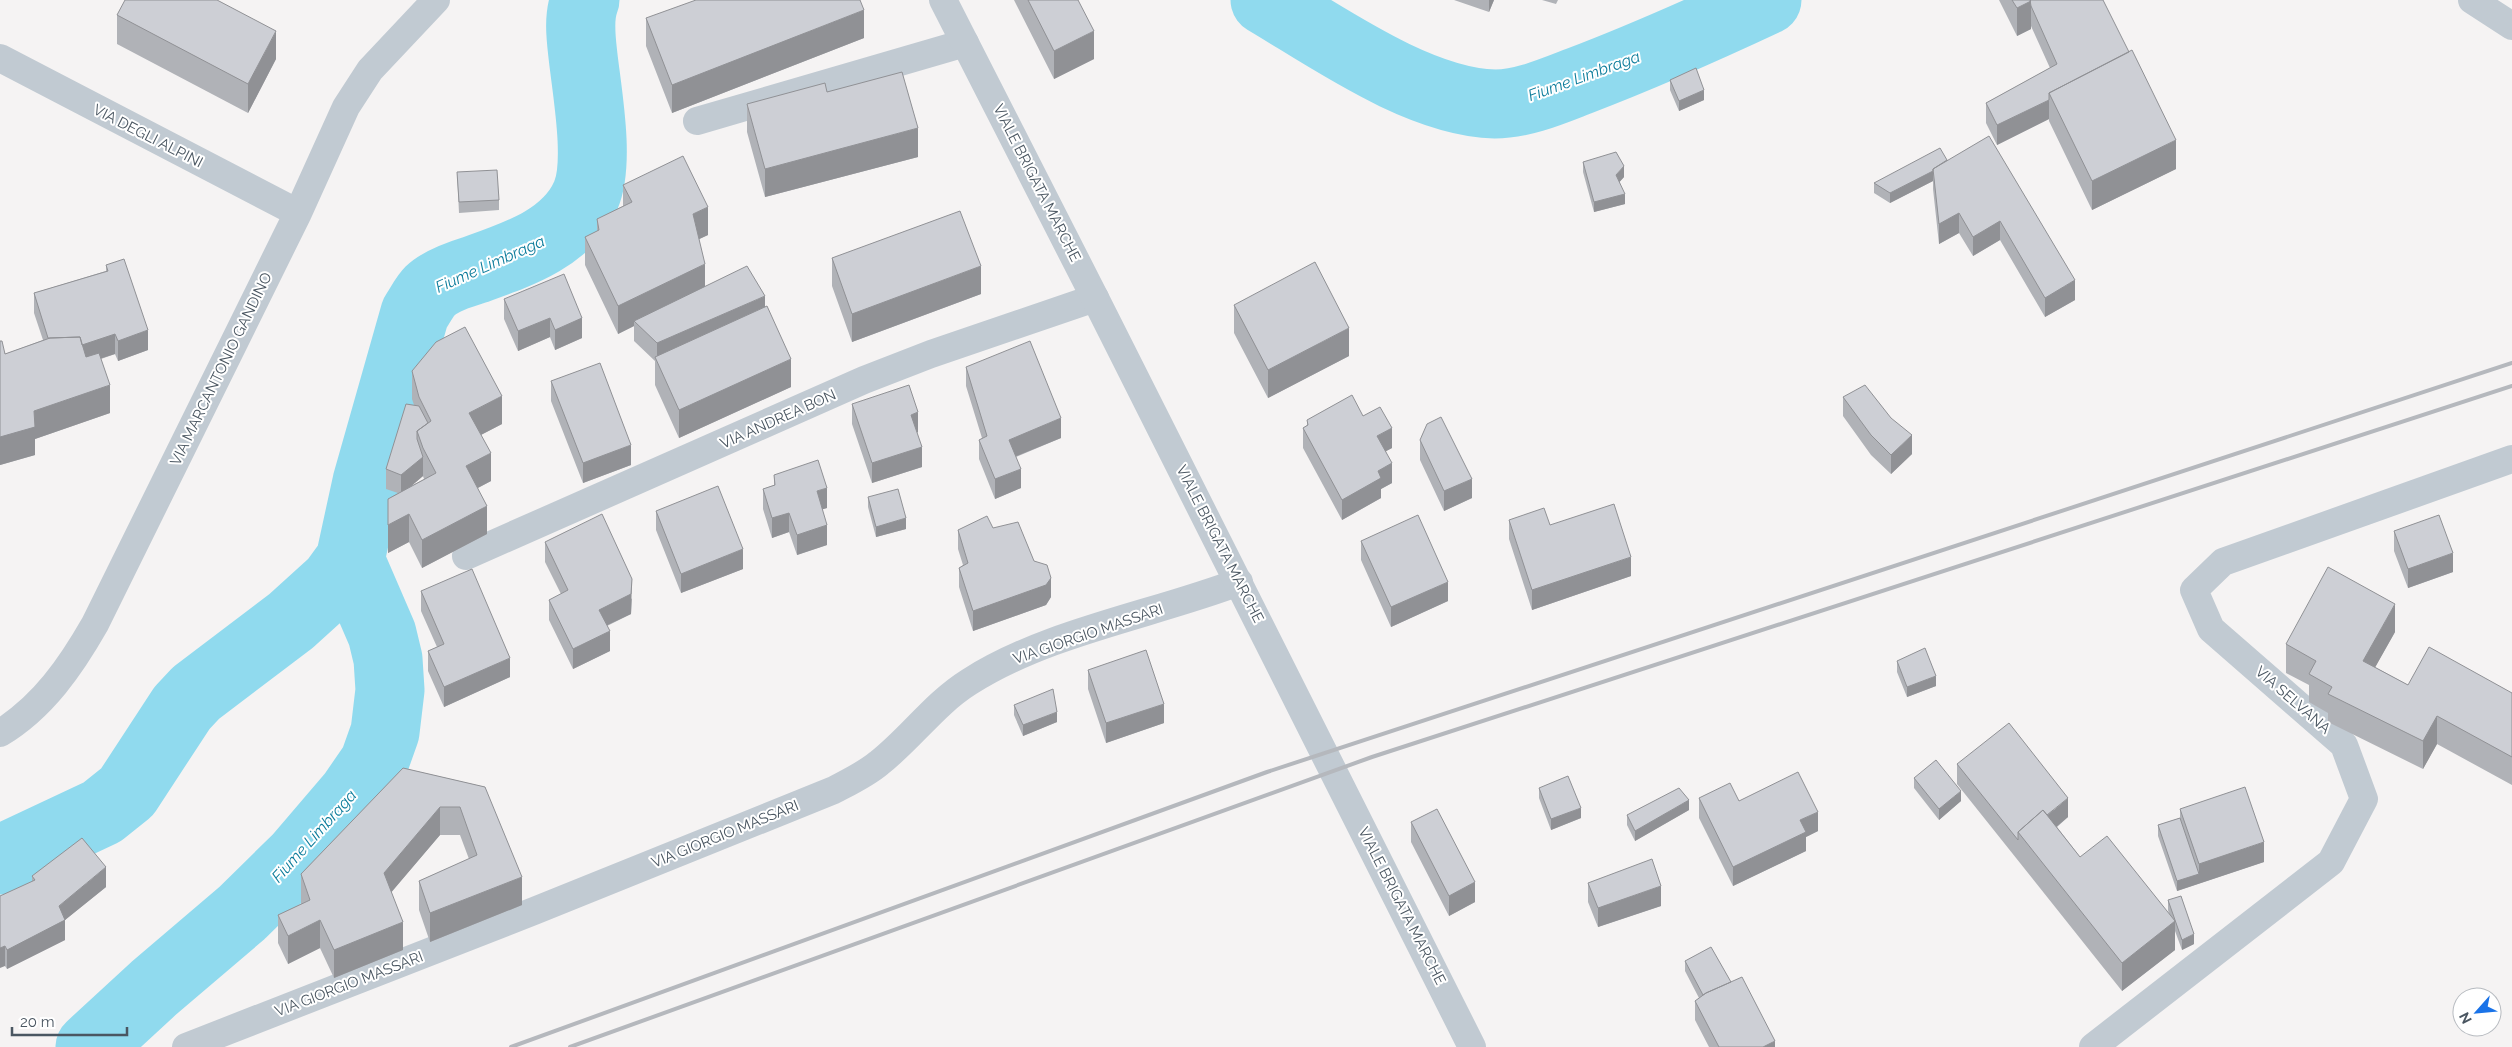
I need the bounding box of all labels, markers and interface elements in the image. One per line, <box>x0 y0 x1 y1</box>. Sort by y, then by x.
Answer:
water label: Fiume Limbraga <box>1525 47 1643 105</box>
street label: VIA DEGLI ALPINI <box>90 101 206 171</box>
street label: VIALE BRIGATA MARCHE <box>989 101 1085 265</box>
water label: Fiume Limbraga <box>432 231 548 297</box>
street label: VIA MARCANTONIO GANDINO <box>166 270 276 468</box>
street label: VIA ANDREA BON <box>717 385 839 453</box>
street label: VIALE BRIGATA MARCHE <box>1172 462 1268 626</box>
street label: VIA GIORGIO MASSARI <box>1011 600 1165 668</box>
street label: VIA SELVANA <box>2252 662 2334 738</box>
water label: Fiume Limbraga <box>267 786 361 886</box>
street label: VIA GIORGIO MASSARI <box>649 796 801 872</box>
street label: VIALE BRIGATA MARCHE <box>1354 824 1450 988</box>
street label: VIA GIORGIO MASSARI <box>272 947 426 1021</box>
north arrow <box>2452 987 2502 1037</box>
scale bar <box>12 1004 128 1036</box>
text: N <box>2456 1010 2475 1026</box>
text: 20 m <box>20 1013 55 1031</box>

